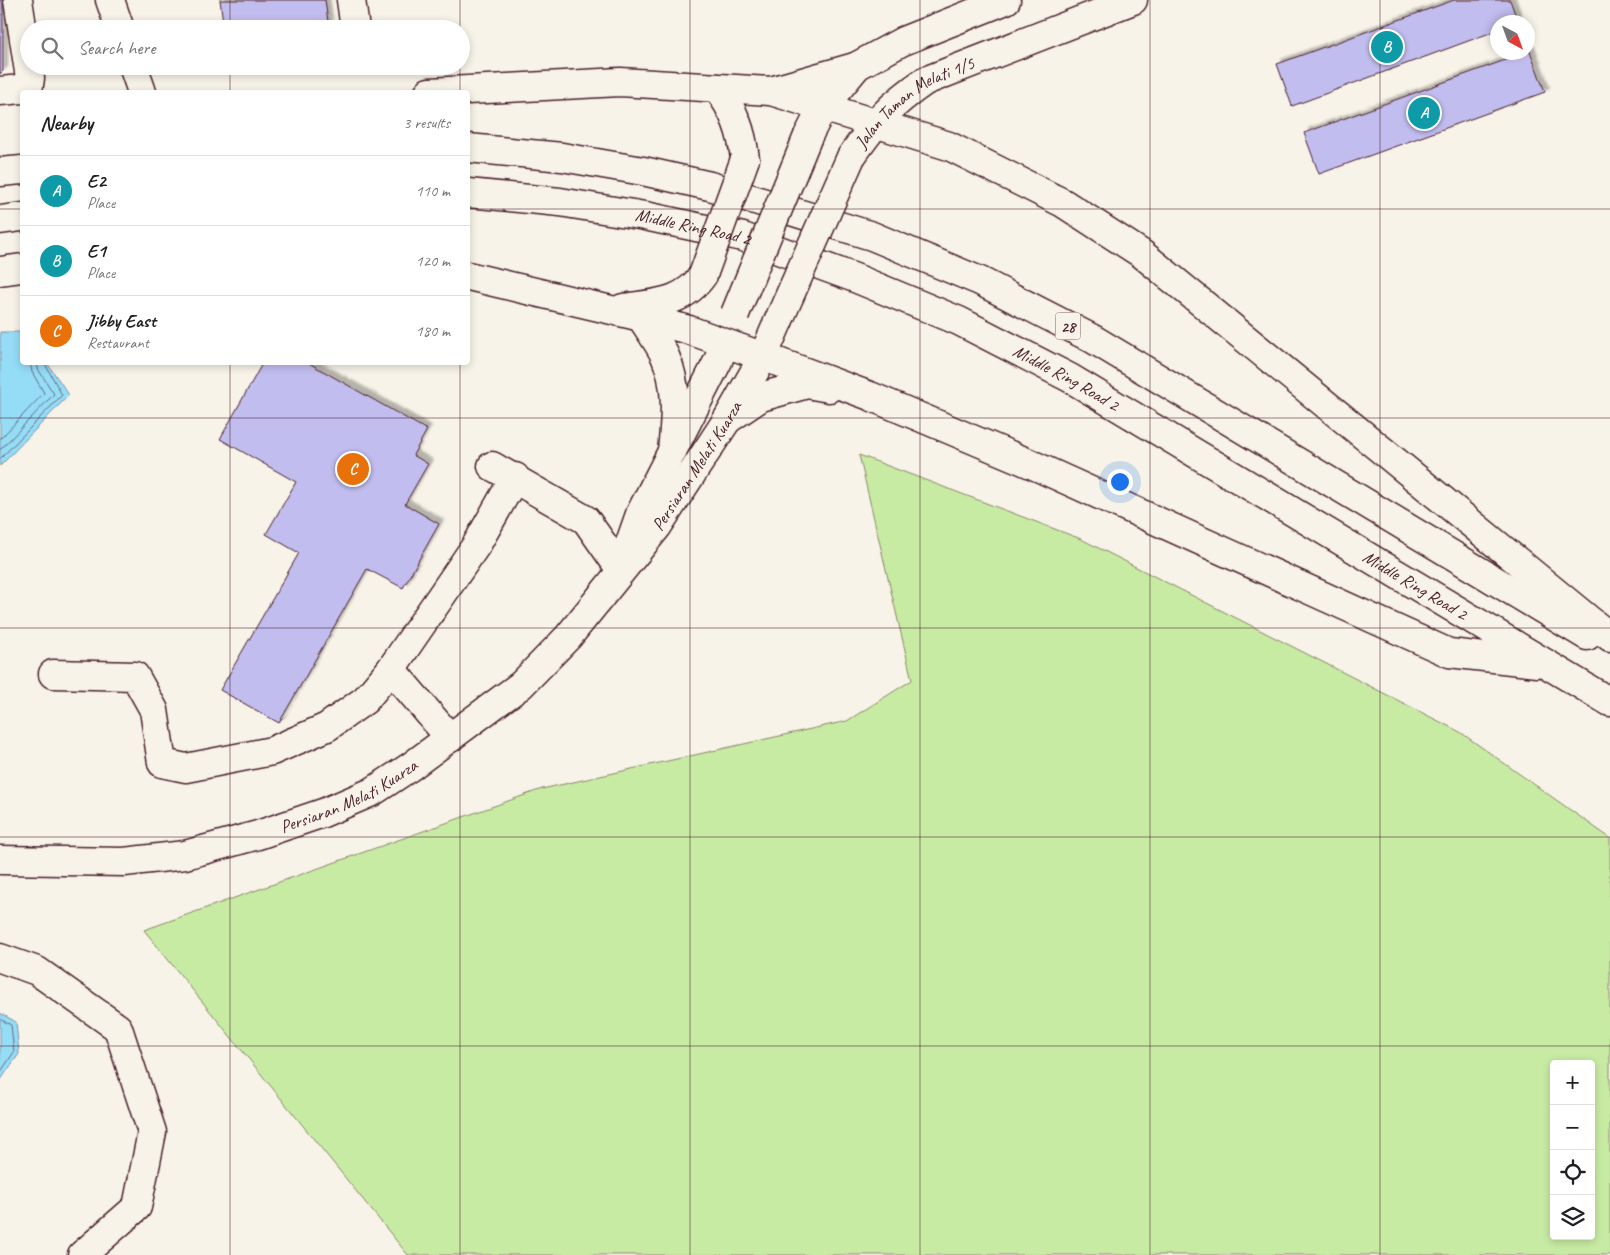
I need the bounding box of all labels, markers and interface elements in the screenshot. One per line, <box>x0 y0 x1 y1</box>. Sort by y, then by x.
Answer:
north arrow <box>1490 15 1535 60</box>
search box <box>20 20 470 75</box>
pin: B <box>1371 28 1403 66</box>
icon: search <box>38 34 66 62</box>
text: Search here <box>78 36 155 60</box>
street label: Jalan Taman Melati 1/5 <box>849 52 978 153</box>
pin: A <box>1408 94 1440 132</box>
text: Nearby <box>40 110 93 136</box>
text: 3 results <box>403 113 450 133</box>
text: E2 <box>87 169 106 193</box>
text: A <box>52 181 60 201</box>
text: 110 m <box>416 181 450 201</box>
text: Place <box>87 193 115 213</box>
street label: Middle Ring Road 2 <box>634 204 756 251</box>
text: E1 <box>87 239 106 263</box>
text: B <box>52 251 60 271</box>
text: 120 m <box>416 251 450 271</box>
text: Place <box>87 263 115 283</box>
text: Jibby East <box>87 309 156 333</box>
road number: 28 <box>1056 312 1080 340</box>
text: C <box>52 321 60 341</box>
text: 180 m <box>416 321 450 341</box>
text: Restaurant <box>87 333 149 353</box>
street label: Middle Ring Road 2 <box>1009 340 1125 417</box>
street label: Persiaran Melati Kuarza <box>647 397 747 535</box>
pin: C <box>337 450 369 488</box>
your location <box>1107 469 1133 495</box>
street label: Middle Ring Road 2 <box>1359 545 1473 626</box>
street label: Persiaran Melati Kuarza <box>277 754 422 838</box>
map controls <box>1550 1060 1595 1240</box>
button: + <box>1550 1060 1595 1105</box>
button: − <box>1550 1105 1595 1150</box>
button: locate <box>1550 1150 1595 1195</box>
button: layers <box>1550 1195 1595 1240</box>

